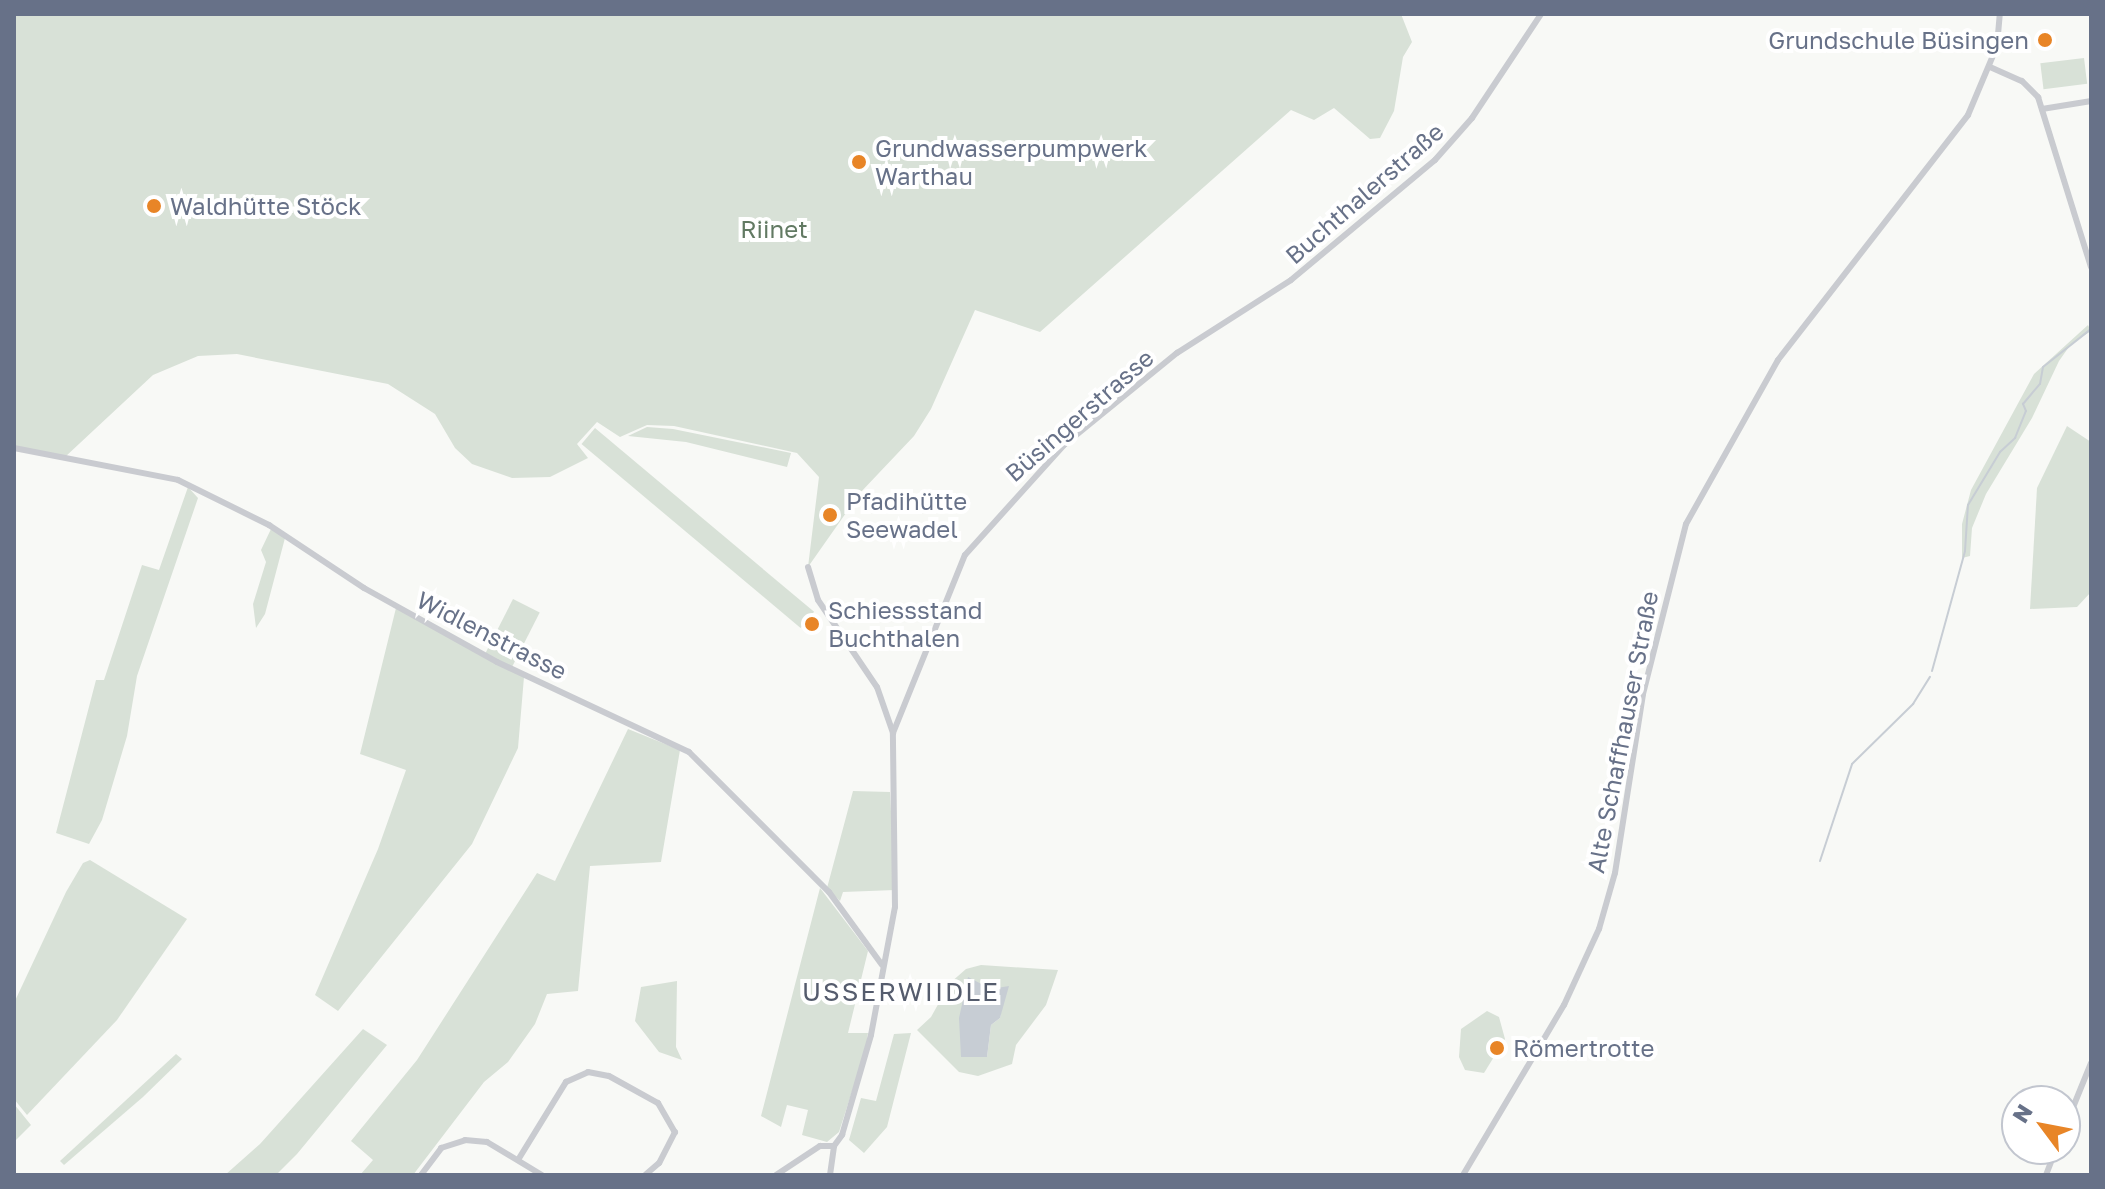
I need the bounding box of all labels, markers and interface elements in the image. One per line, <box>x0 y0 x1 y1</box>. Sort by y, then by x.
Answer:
place label: Grundschule Büsingen <box>1768 26 2029 54</box>
marker: Grundschule Büsingen <box>2036 31 2054 49</box>
street label: Buchthalerstraße <box>1279 117 1449 269</box>
place label: Grundwasserpumpwerk Warthau <box>875 134 1148 190</box>
marker: Grundwasserpumpwerk Warthau <box>850 153 868 171</box>
place label: Waldhütte Stöck <box>170 192 362 220</box>
marker: Waldhütte Stöck <box>145 197 163 215</box>
park label: Riinet <box>740 215 808 243</box>
street label: Büsingerstrasse <box>999 343 1159 487</box>
place label: Pfadihütte Seewadel <box>846 487 967 543</box>
marker: Pfadihütte Seewadel <box>821 506 839 524</box>
street label: Widlenstrasse <box>412 585 572 685</box>
street label: Alte Schaffhauser Straße <box>1581 589 1663 875</box>
place label: Schiessstand Buchthalen <box>828 596 982 652</box>
marker: Schiessstand Buchthalen <box>803 615 821 633</box>
district label: USSERWIIDLE <box>802 976 1000 1008</box>
place label: Römertrotte <box>1513 1034 1654 1062</box>
marker: Römertrotte <box>1488 1039 1506 1057</box>
north arrow <box>2001 1085 2081 1165</box>
text: N <box>2006 1099 2038 1127</box>

